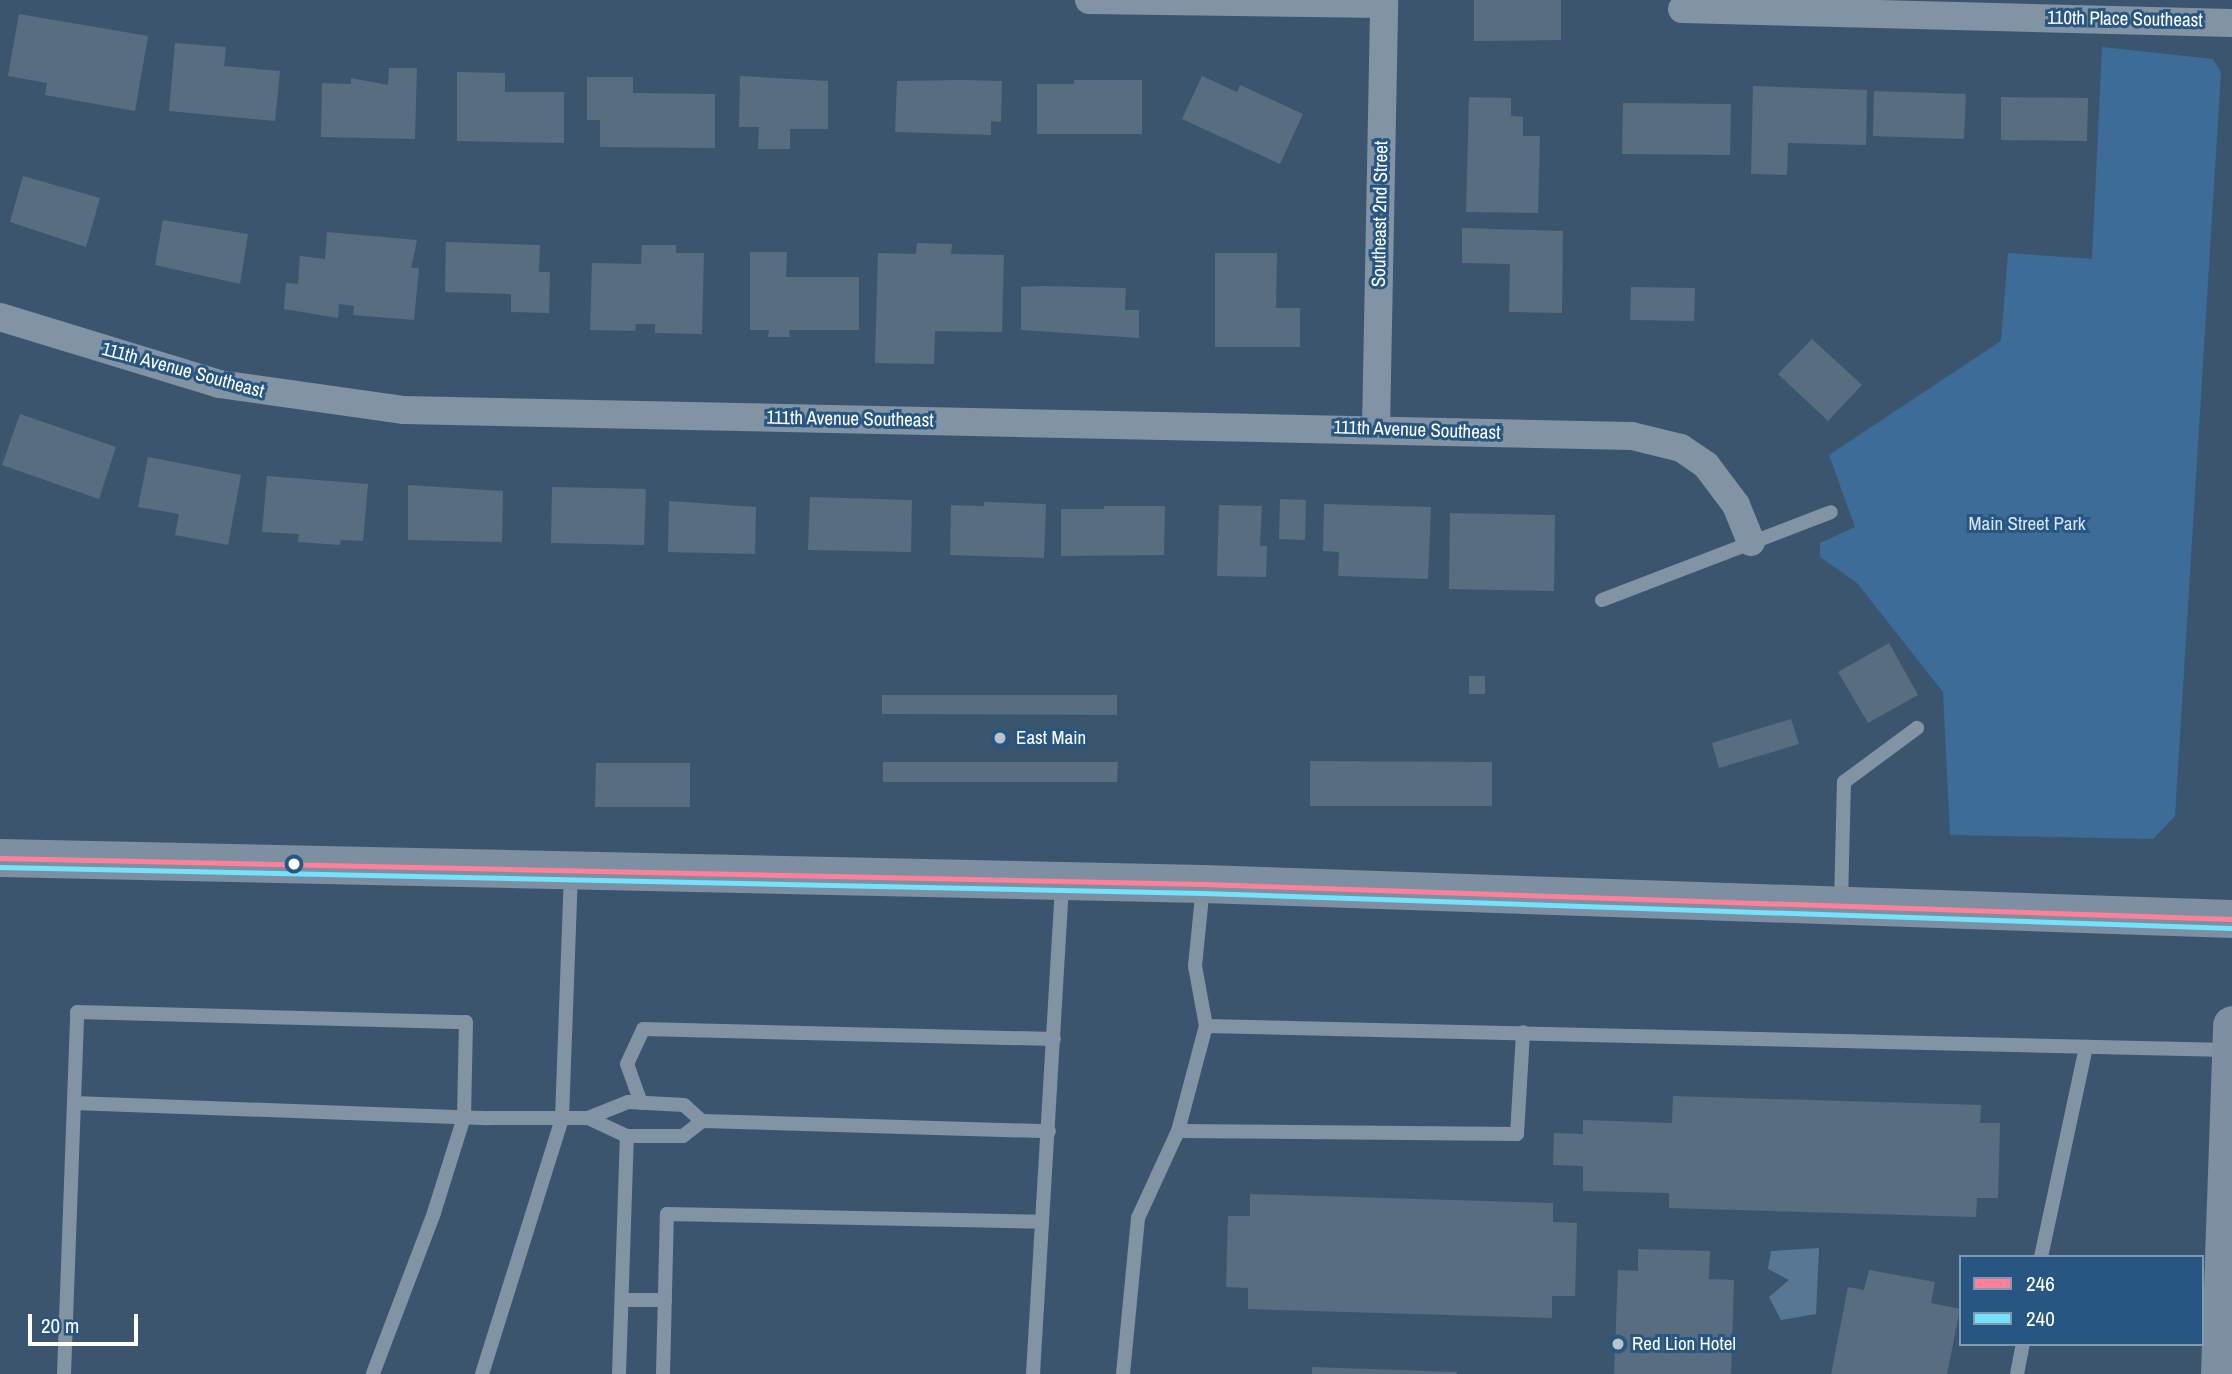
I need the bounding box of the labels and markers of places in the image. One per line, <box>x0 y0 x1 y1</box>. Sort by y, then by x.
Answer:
place label: East Main <box>1016 727 1086 749</box>
marker: East Main <box>990 728 1010 748</box>
unlabelled marker <box>287 857 301 871</box>
place label: Red Lion Hotel <box>1632 1333 1736 1355</box>
marker: Red Lion Hotel <box>1610 1336 1626 1352</box>

